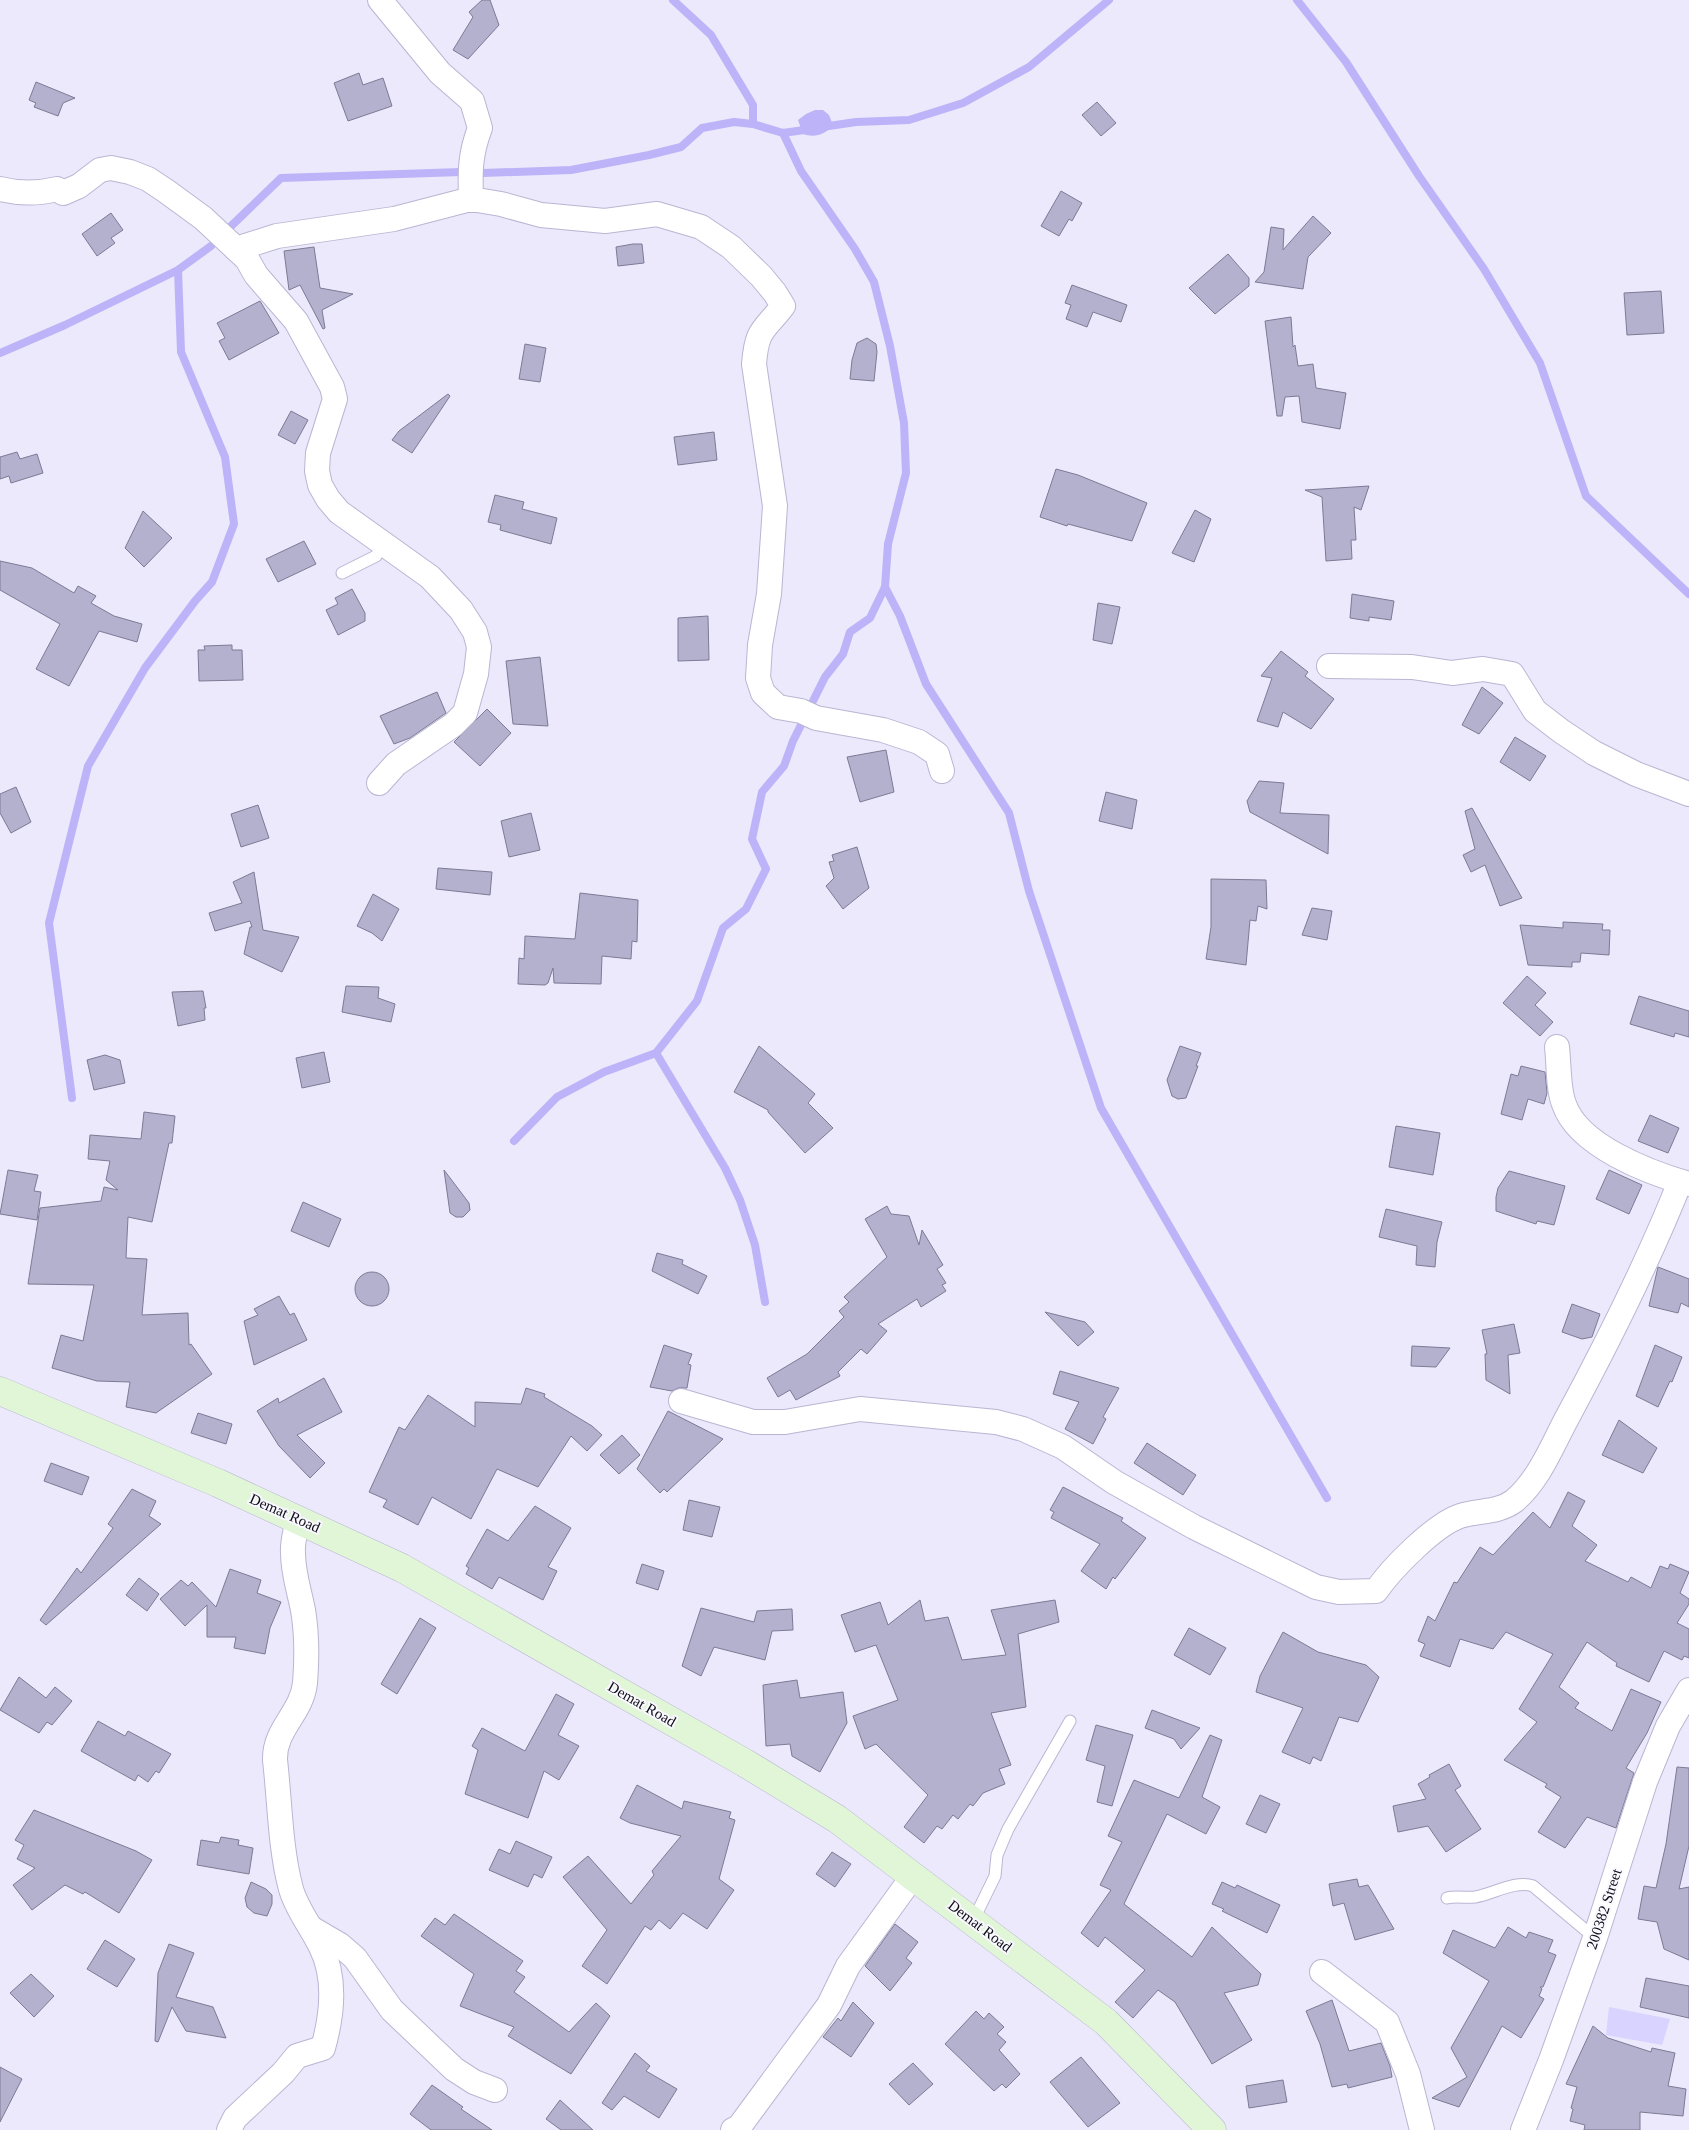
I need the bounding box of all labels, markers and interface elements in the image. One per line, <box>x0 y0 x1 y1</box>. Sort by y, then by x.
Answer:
street label: Demat Road <box>247 1490 323 1536</box>
street label: Demat Road <box>605 1678 679 1730</box>
street label: 200382 Street <box>1583 1866 1625 1951</box>
street label: Demat Road <box>945 1897 1015 1955</box>

